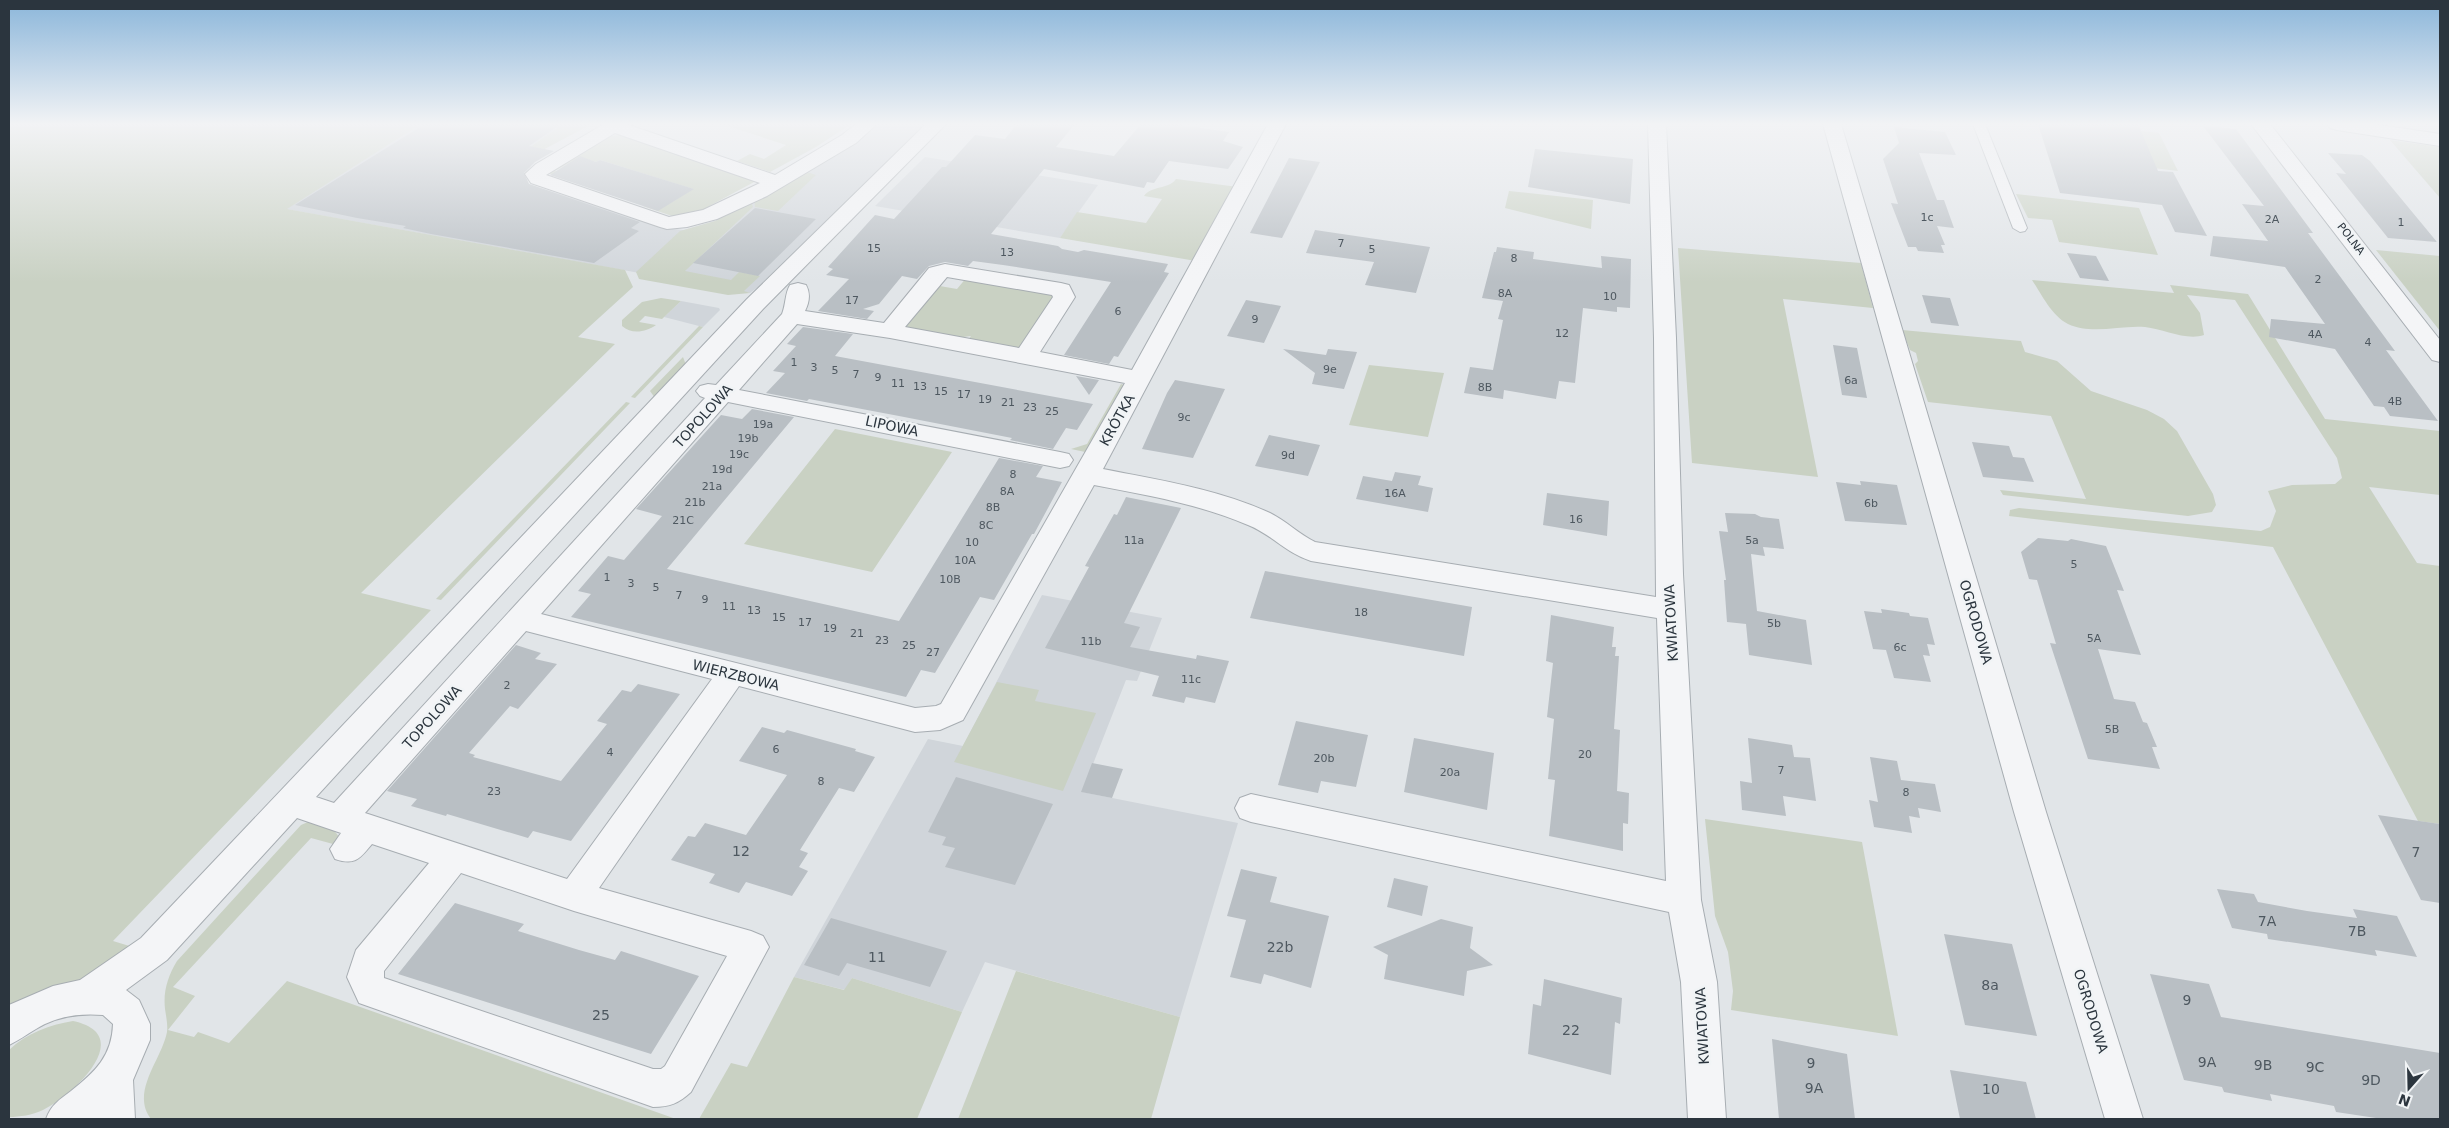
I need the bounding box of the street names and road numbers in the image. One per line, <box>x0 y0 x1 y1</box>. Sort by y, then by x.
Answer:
street label: POLNA <box>2334 220 2368 258</box>
street label: TOPOLOWA <box>670 381 736 452</box>
street label: KRÓTKA <box>1095 390 1138 449</box>
street label: LIPOWA <box>864 413 921 440</box>
street label: OGRODOWA <box>1956 578 1996 666</box>
street label: KWIATOWA <box>1661 584 1681 662</box>
street label: WIERZBOWA <box>691 656 782 694</box>
street label: TOPOLOWA <box>399 682 465 753</box>
street label: OGRODOWA <box>2071 967 2112 1055</box>
street label: KWIATOWA <box>1692 987 1712 1065</box>

